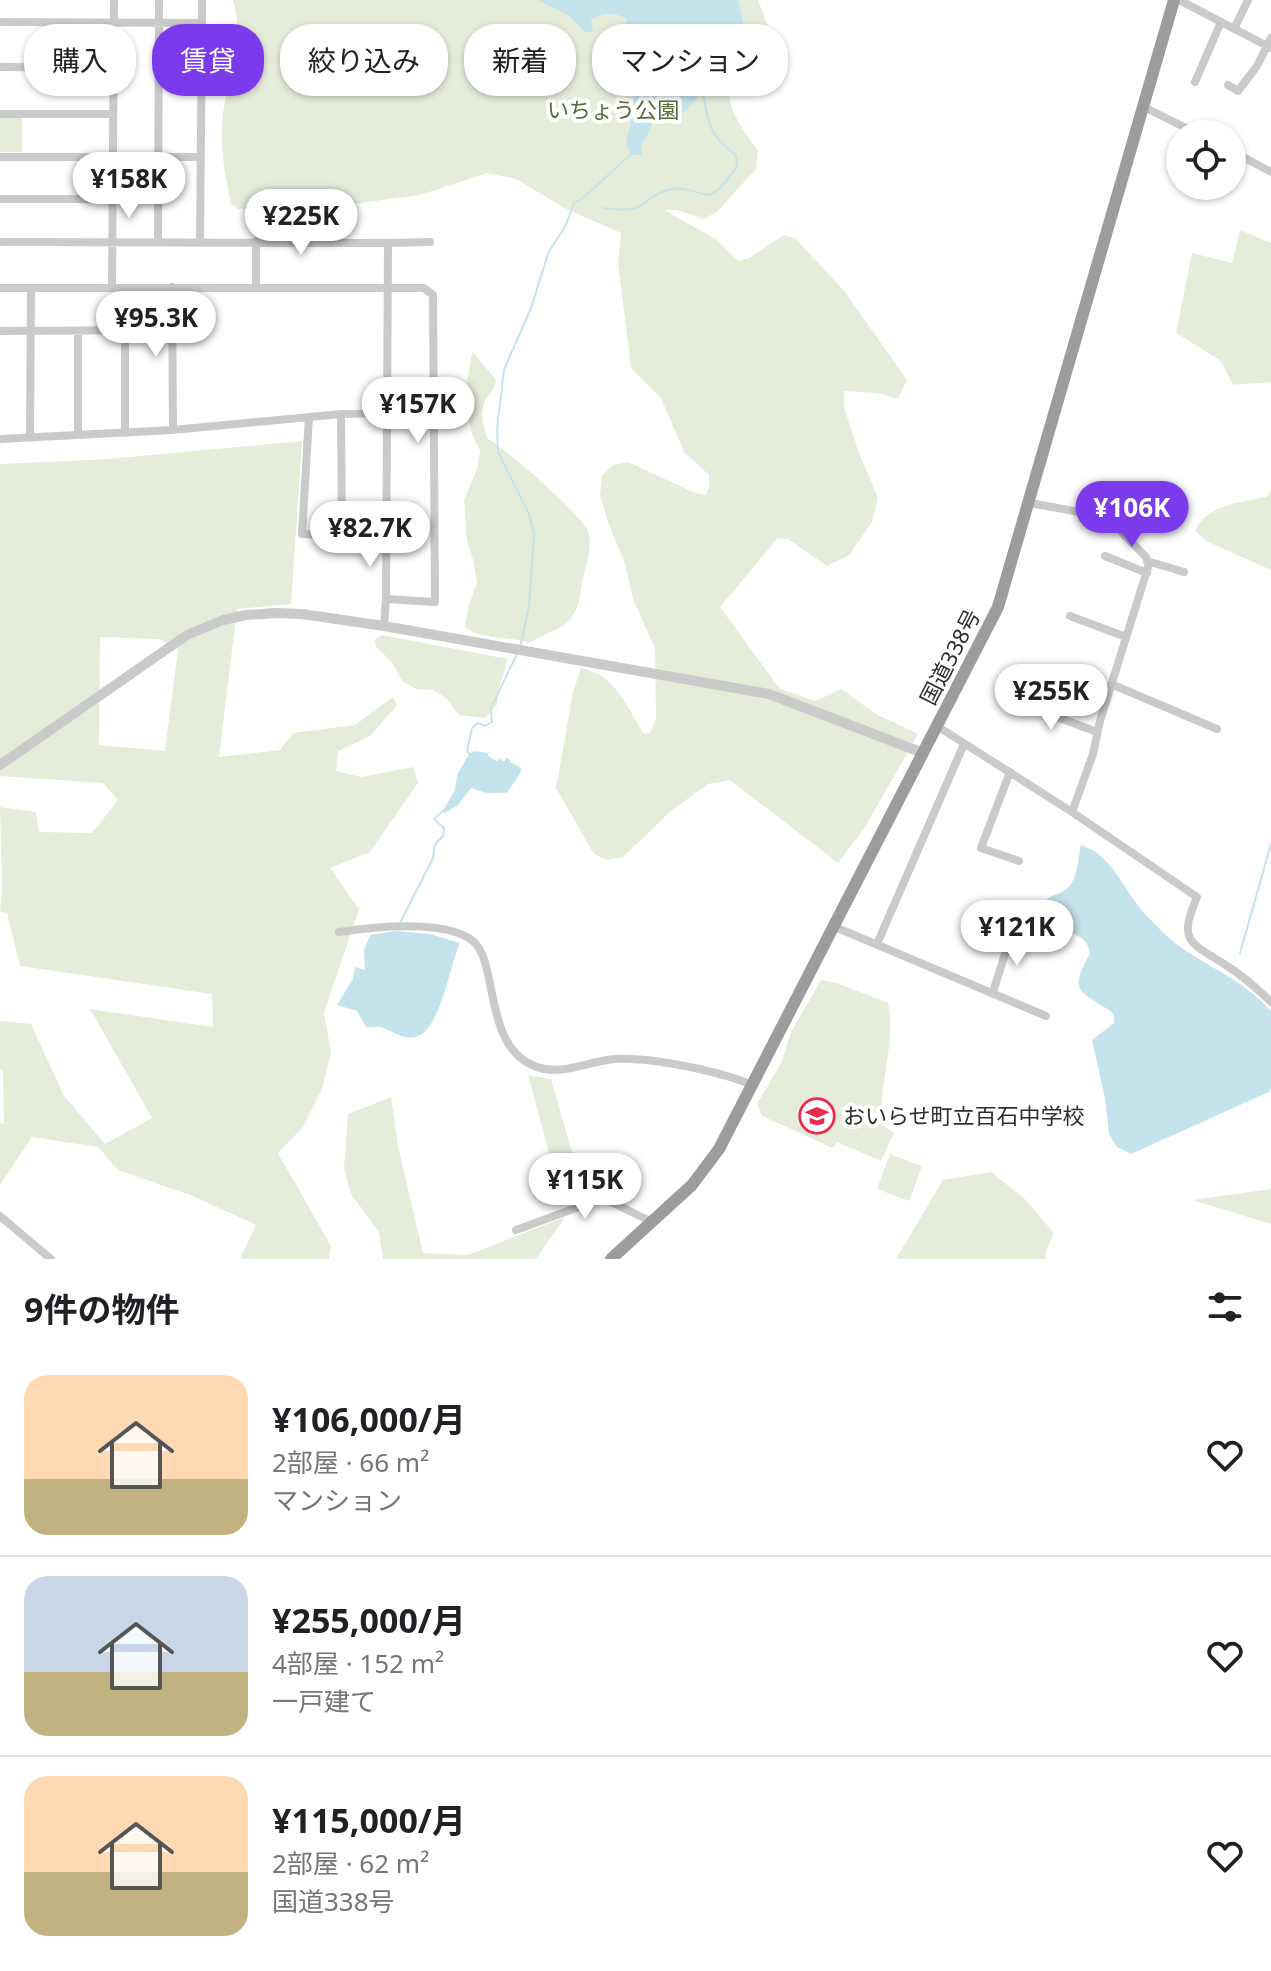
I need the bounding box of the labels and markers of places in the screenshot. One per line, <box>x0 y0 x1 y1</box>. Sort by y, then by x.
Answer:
pin: ¥158K <box>73 152 185 220</box>
pin: ¥225K <box>245 189 357 257</box>
pin: ¥95.3K <box>91 291 221 359</box>
pin: ¥157K <box>362 377 474 445</box>
pin: ¥106K <box>1076 481 1188 549</box>
pin: ¥82.7K <box>305 501 435 569</box>
pin: ¥255K <box>995 664 1107 732</box>
pin: ¥121K <box>961 900 1073 968</box>
school or university icon: おいらせ町立百石中学校 <box>798 1097 836 1135</box>
place label: おいらせ町立百石中学校 <box>843 1100 1085 1130</box>
pin: ¥115K <box>529 1153 641 1221</box>

